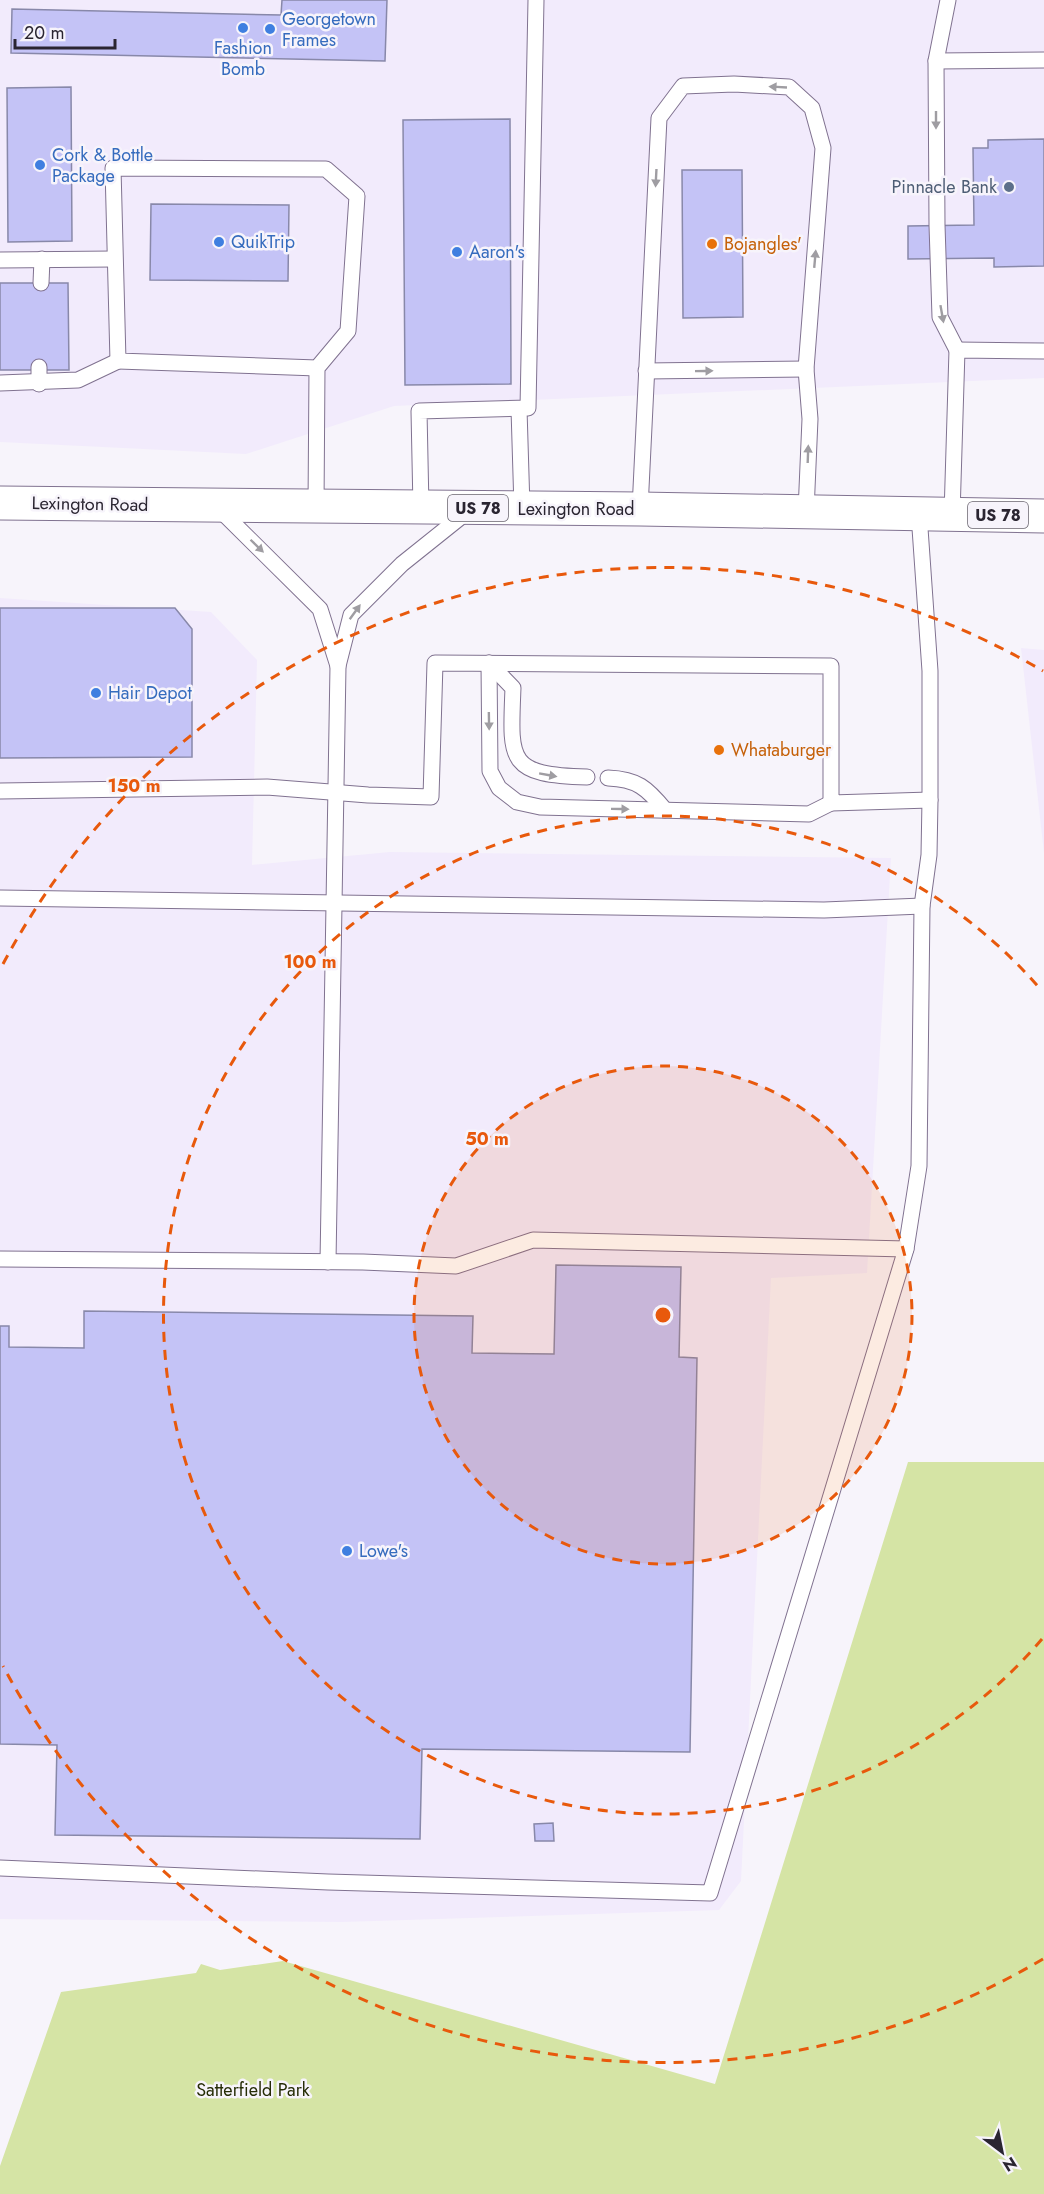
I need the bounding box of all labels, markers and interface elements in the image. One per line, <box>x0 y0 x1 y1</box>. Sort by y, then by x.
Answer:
place label: Georgetown Frames <box>282 6 376 53</box>
scale bar <box>15 12 116 50</box>
text: 20 m <box>24 20 64 46</box>
marker: Fashion Bomb <box>236 21 250 35</box>
marker: Georgetown Frames <box>263 22 277 36</box>
place label: Fashion Bomb <box>214 35 272 82</box>
one-way arrow <box>768 82 787 91</box>
one-way arrow <box>931 110 941 129</box>
place label: Cork & Bottle Package <box>52 142 153 189</box>
marker: Cork & Bottle Package <box>33 158 47 172</box>
one-way arrow <box>652 168 661 187</box>
place label: Pinnacle Bank <box>891 174 997 200</box>
marker: Pinnacle Bank <box>1002 180 1016 194</box>
place label: QuikTrip <box>231 229 295 255</box>
place label: Bojangles' <box>724 231 802 257</box>
marker: QuikTrip <box>212 235 226 249</box>
marker: Bojangles' <box>705 237 719 251</box>
place label: Aaron's <box>469 239 525 265</box>
marker: Aaron's <box>450 245 464 259</box>
one-way arrow <box>810 250 819 269</box>
one-way arrow <box>938 305 947 324</box>
one-way arrow <box>695 366 714 376</box>
one-way arrow <box>804 444 813 463</box>
street label: Lexington Road <box>31 490 149 518</box>
road number: US 78 <box>448 495 508 521</box>
street label: Lexington Road <box>518 496 634 522</box>
road number: US 78 <box>968 502 1028 528</box>
one-way arrow <box>249 538 263 552</box>
one-way arrow <box>349 604 361 620</box>
place label: Hair Depot <box>108 680 192 706</box>
marker: Hair Depot <box>89 686 103 700</box>
one-way arrow <box>484 712 494 731</box>
place label: Whataburger <box>731 737 832 763</box>
marker: Whataburger <box>712 743 726 757</box>
one-way arrow <box>539 770 558 779</box>
text: 150 m <box>108 773 160 799</box>
one-way arrow <box>610 804 629 814</box>
text: 100 m <box>283 949 337 975</box>
text: 50 m <box>465 1126 509 1152</box>
centre of rings <box>653 1305 673 1325</box>
place label: Lowe's <box>359 1538 408 1564</box>
marker: Lowe's <box>340 1544 354 1558</box>
park label: Satterfield Park <box>196 2077 310 2103</box>
north arrow <box>972 2122 1032 2182</box>
text: N <box>998 2151 1021 2177</box>

